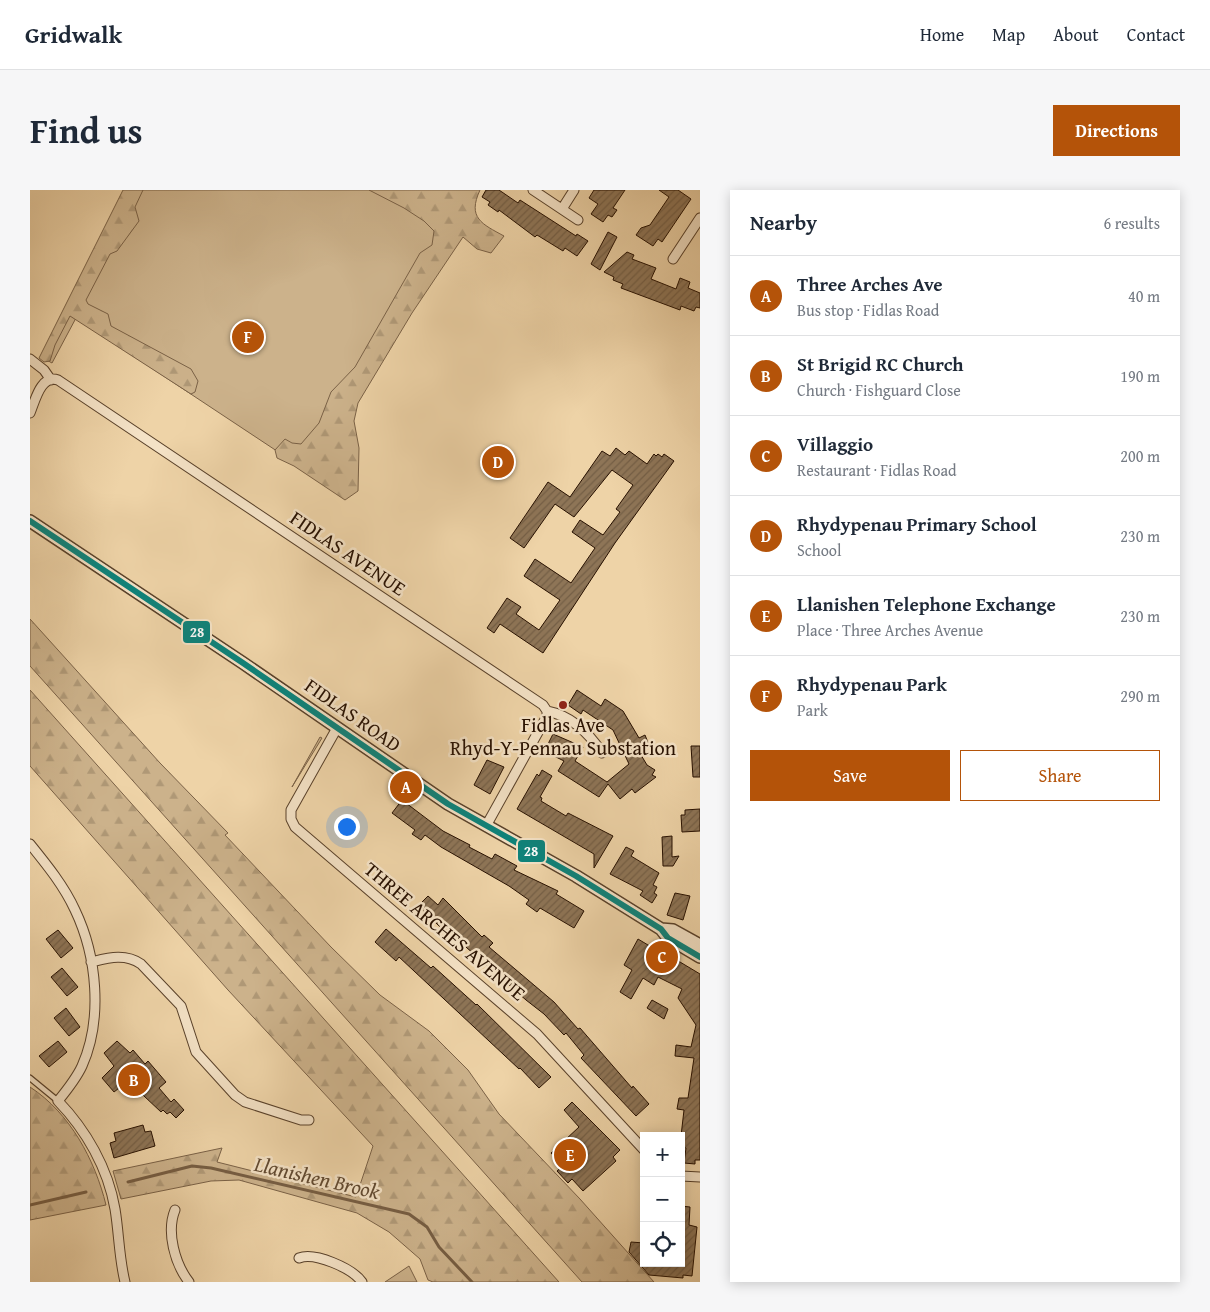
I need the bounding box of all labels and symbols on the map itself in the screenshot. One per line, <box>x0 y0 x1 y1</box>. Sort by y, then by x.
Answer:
pin: F <box>232 318 264 356</box>
pin: D <box>482 443 514 481</box>
street label: FIDLAS AVENUE <box>285 503 412 602</box>
line badge: 28 <box>182 620 211 644</box>
text: 28 <box>190 622 204 642</box>
street label: FIDLAS ROAD <box>299 671 407 758</box>
marker: Fidlas Ave Rhyd-Y-Pennau Substation <box>557 699 569 711</box>
place label: Fidlas Ave Rhyd-Y-Pennau Substation <box>450 710 676 762</box>
pin: A <box>390 768 422 806</box>
your location <box>334 814 360 840</box>
line badge: 28 <box>517 839 546 863</box>
text: 28 <box>524 841 538 861</box>
street label: THREE ARCHES AVENUE <box>358 854 532 1007</box>
pin: C <box>646 938 678 976</box>
pin: B <box>118 1061 150 1099</box>
pin: E <box>554 1136 586 1174</box>
water label: Llanishen Brook <box>250 1148 383 1207</box>

